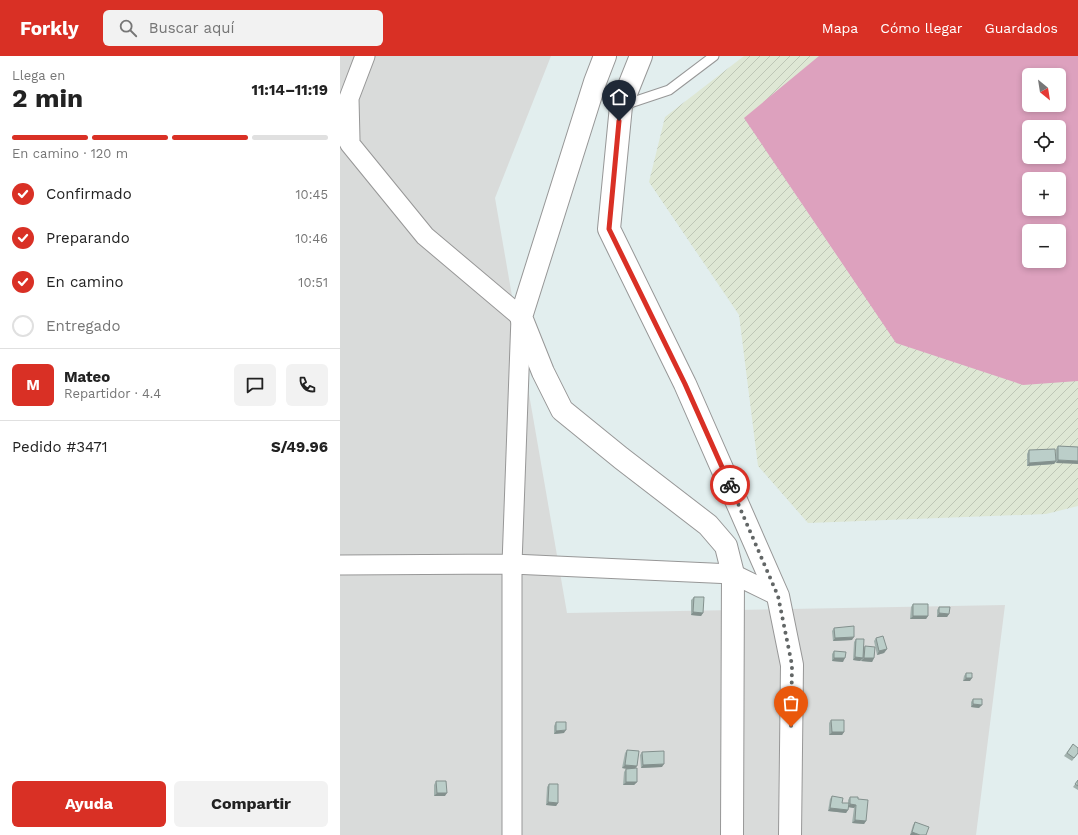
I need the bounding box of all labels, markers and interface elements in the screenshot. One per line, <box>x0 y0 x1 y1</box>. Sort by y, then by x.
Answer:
search box <box>103 10 383 46</box>
text: Forkly <box>20 17 79 40</box>
icon: search <box>117 17 139 39</box>
text: Buscar aquí <box>149 19 235 37</box>
text: Mapa <box>822 20 858 36</box>
text: Cómo llegar <box>880 20 963 36</box>
text: Guardados <box>985 20 1058 36</box>
text: Llega en <box>12 68 65 83</box>
north arrow <box>1022 68 1066 112</box>
map controls <box>1022 68 1066 268</box>
pin <box>602 80 636 121</box>
text: 11:14–11:19 <box>251 81 328 99</box>
text: 2 min <box>12 83 83 113</box>
icon: home <box>608 86 630 108</box>
button: locate <box>1022 120 1066 164</box>
text: En camino · 120 m <box>12 146 128 161</box>
button: + <box>1022 172 1066 216</box>
icon: check <box>12 183 34 205</box>
text: Confirmado <box>46 185 132 203</box>
text: 10:45 <box>295 187 328 202</box>
button: − <box>1022 224 1066 268</box>
icon: check <box>12 227 34 249</box>
text: Preparando <box>46 229 130 247</box>
text: 10:46 <box>295 231 328 246</box>
icon: check <box>12 271 34 293</box>
text: En camino <box>46 273 123 291</box>
text: 10:51 <box>298 275 328 290</box>
text: Entregado <box>46 317 120 335</box>
button: chat <box>234 364 276 406</box>
button: phone <box>286 364 328 406</box>
text: Mateo <box>64 368 110 386</box>
text: M <box>26 376 40 394</box>
text: Repartidor · 4.4 <box>64 386 161 401</box>
text: Pedido #3471 <box>12 438 108 456</box>
text: S/49.96 <box>271 438 328 456</box>
courier <box>710 465 750 505</box>
icon: bike <box>719 474 741 496</box>
pin <box>774 686 808 727</box>
icon: bag <box>780 692 802 714</box>
button: Ayuda <box>12 781 166 827</box>
button: Compartir <box>174 781 328 827</box>

